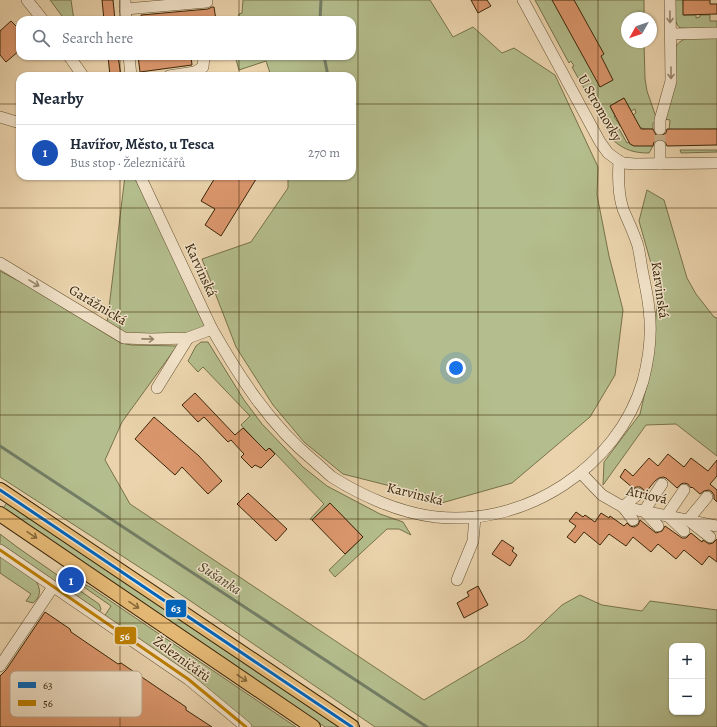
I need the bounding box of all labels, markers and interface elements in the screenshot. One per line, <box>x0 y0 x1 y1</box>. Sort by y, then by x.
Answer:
one-way arrow <box>667 10 674 23</box>
north arrow <box>621 12 657 48</box>
search box <box>16 16 356 60</box>
icon: search <box>30 27 52 49</box>
text: Search here <box>62 28 133 48</box>
one-way arrow <box>667 66 675 79</box>
street label: U Stromovky <box>573 71 627 146</box>
text: Nearby <box>32 87 83 110</box>
text: Havířov, Město, u Tesca <box>70 134 215 154</box>
text: 1 <box>43 144 47 161</box>
text: 270 m <box>308 144 340 161</box>
text: Bus stop · Železničářů <box>70 154 185 171</box>
street label: Karvinská <box>180 240 222 300</box>
street label: Karvinská <box>647 260 673 320</box>
one-way arrow <box>28 280 40 288</box>
street label: Garážnická <box>65 280 131 330</box>
one-way arrow <box>141 335 154 343</box>
your location <box>446 358 466 378</box>
street label: Karvinská <box>385 478 446 510</box>
street label: Atriová <box>624 481 670 509</box>
one-way arrow <box>26 532 38 540</box>
water label: Sušanka <box>195 557 246 599</box>
pin: 1 <box>58 565 84 595</box>
line badge: 63 <box>165 599 187 618</box>
one-way arrow <box>129 601 140 609</box>
text: 63 <box>171 601 181 616</box>
line badge: 56 <box>114 626 137 645</box>
text: 56 <box>120 629 130 644</box>
street label: Železničářů <box>149 632 215 687</box>
map controls <box>669 643 705 715</box>
button: + <box>669 643 705 679</box>
legend <box>10 671 142 717</box>
one-way arrow <box>236 674 247 682</box>
text: 63 <box>43 678 53 693</box>
button: − <box>669 679 705 715</box>
text: 56 <box>43 696 53 711</box>

